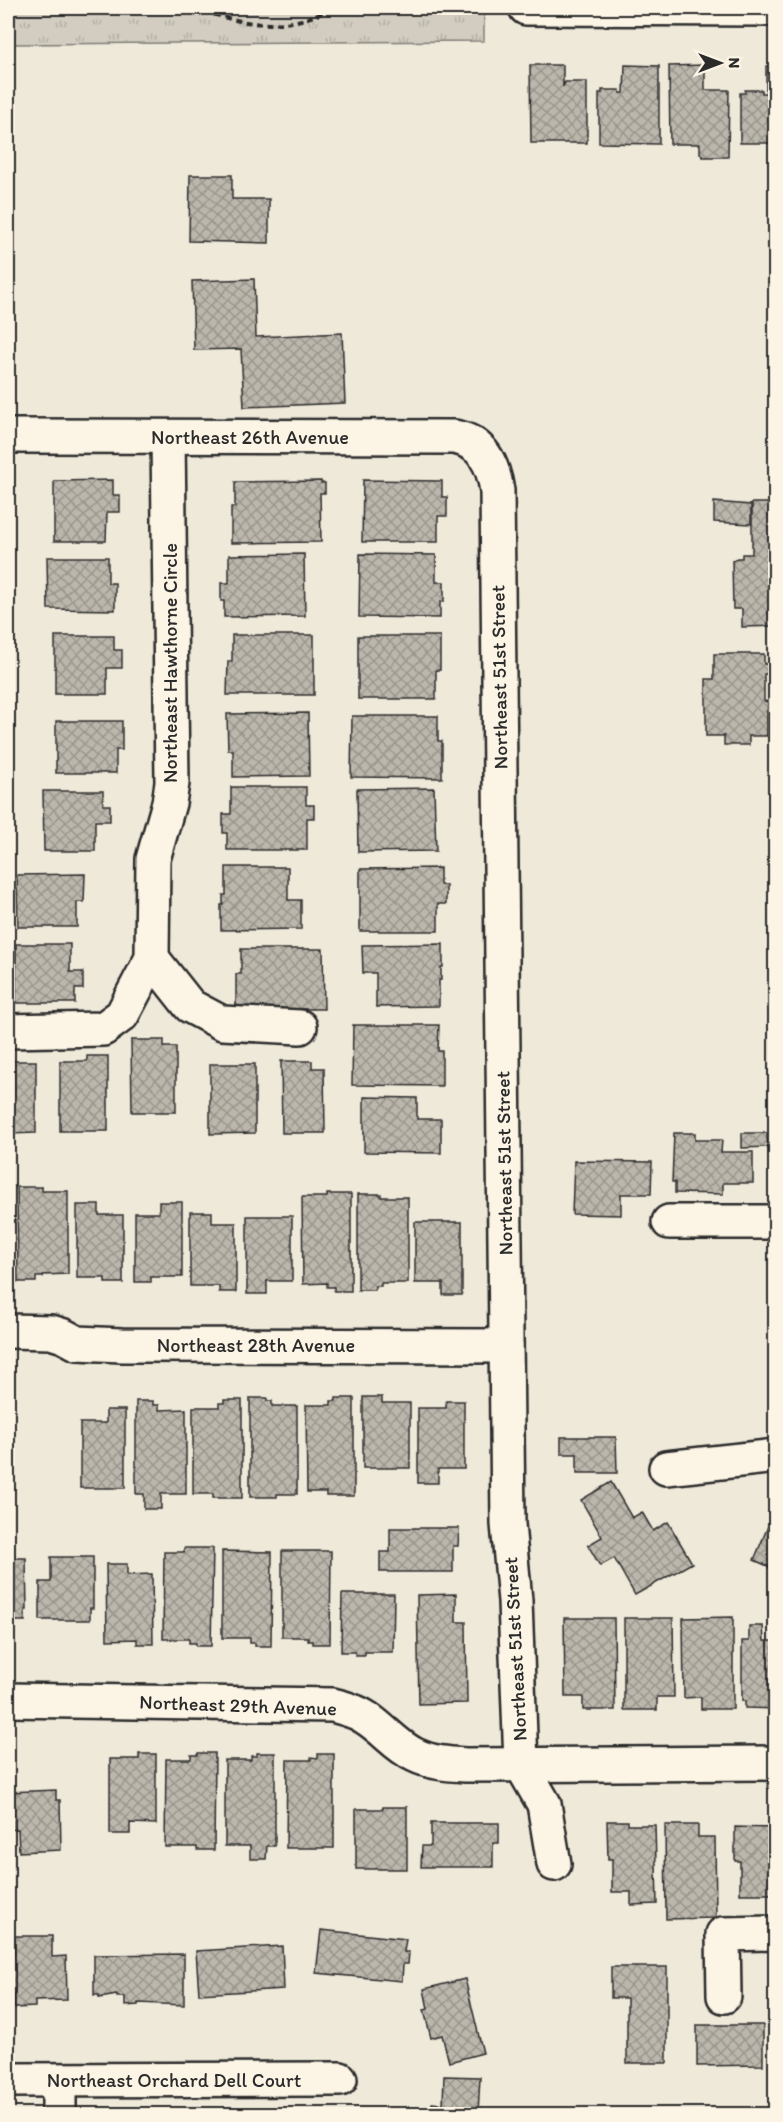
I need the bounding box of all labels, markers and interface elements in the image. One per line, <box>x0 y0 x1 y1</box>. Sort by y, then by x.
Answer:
north arrow <box>690 33 750 93</box>
text: N <box>725 58 744 68</box>
street label: Northeast 26th Avenue <box>151 425 349 449</box>
street label: Northeast Hawthorne Circle <box>158 543 182 783</box>
street label: Northeast 51st Street <box>485 585 513 769</box>
street label: Northeast 51st Street <box>490 1071 518 1255</box>
street label: Northeast 28th Avenue <box>157 1333 355 1357</box>
street label: Northeast 51st Street <box>498 1556 532 1742</box>
street label: Northeast 29th Avenue <box>139 1690 337 1720</box>
street label: Northeast Orchard Dell Court <box>47 2068 302 2092</box>

